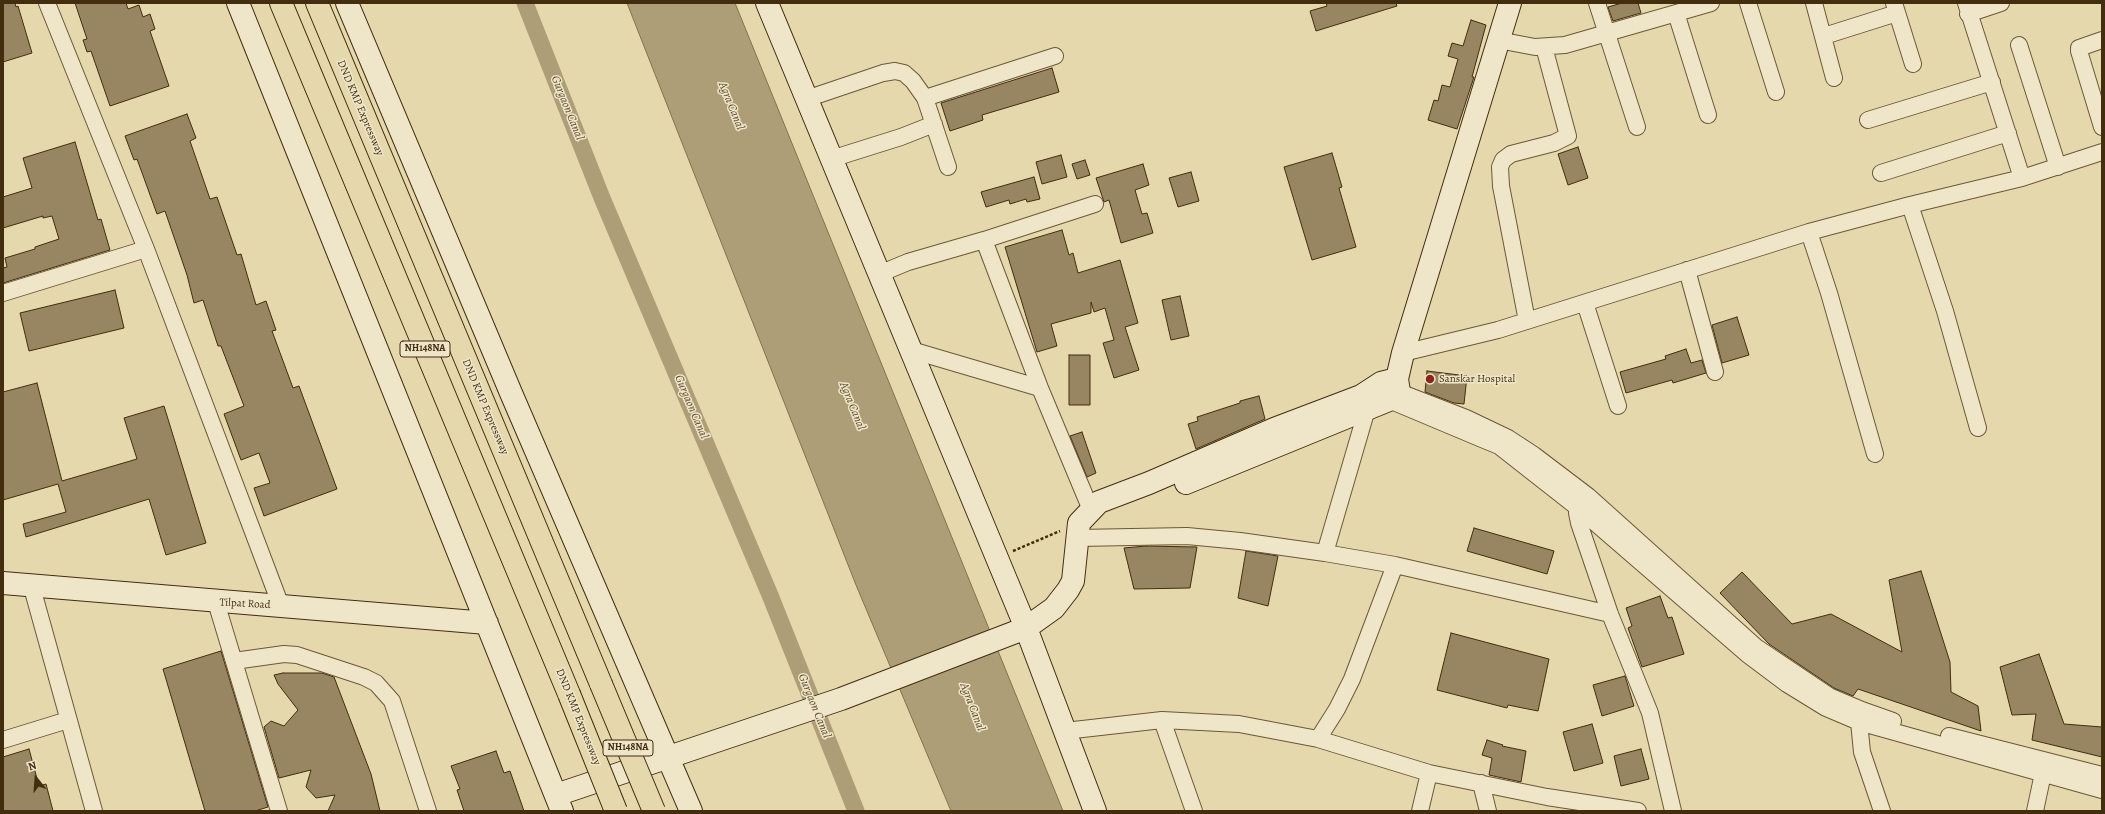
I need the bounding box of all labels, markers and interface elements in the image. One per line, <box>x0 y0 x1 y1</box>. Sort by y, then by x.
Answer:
street label: DND KMP Expressway <box>334 58 386 158</box>
water label: Gurgaon Canal <box>548 74 586 142</box>
water label: Agra Canal <box>715 80 747 132</box>
road number: NH148NA <box>400 341 450 357</box>
street label: DND KMP Expressway <box>459 357 511 457</box>
place label: Sanskar Hospital <box>1439 372 1515 386</box>
water label: Gurgaon Canal <box>671 373 711 441</box>
marker: Sanskar Hospital <box>1424 373 1436 385</box>
water label: Agra Canal <box>836 380 868 432</box>
street label: Tilpat Road <box>219 596 271 612</box>
street label: DND KMP Expressway <box>553 667 603 767</box>
water label: Gurgaon Canal <box>795 672 833 740</box>
water label: Agra Canal <box>956 681 988 733</box>
road number: NH148NA <box>603 740 653 756</box>
north arrow <box>16 758 56 798</box>
text: N <box>26 758 38 774</box>

